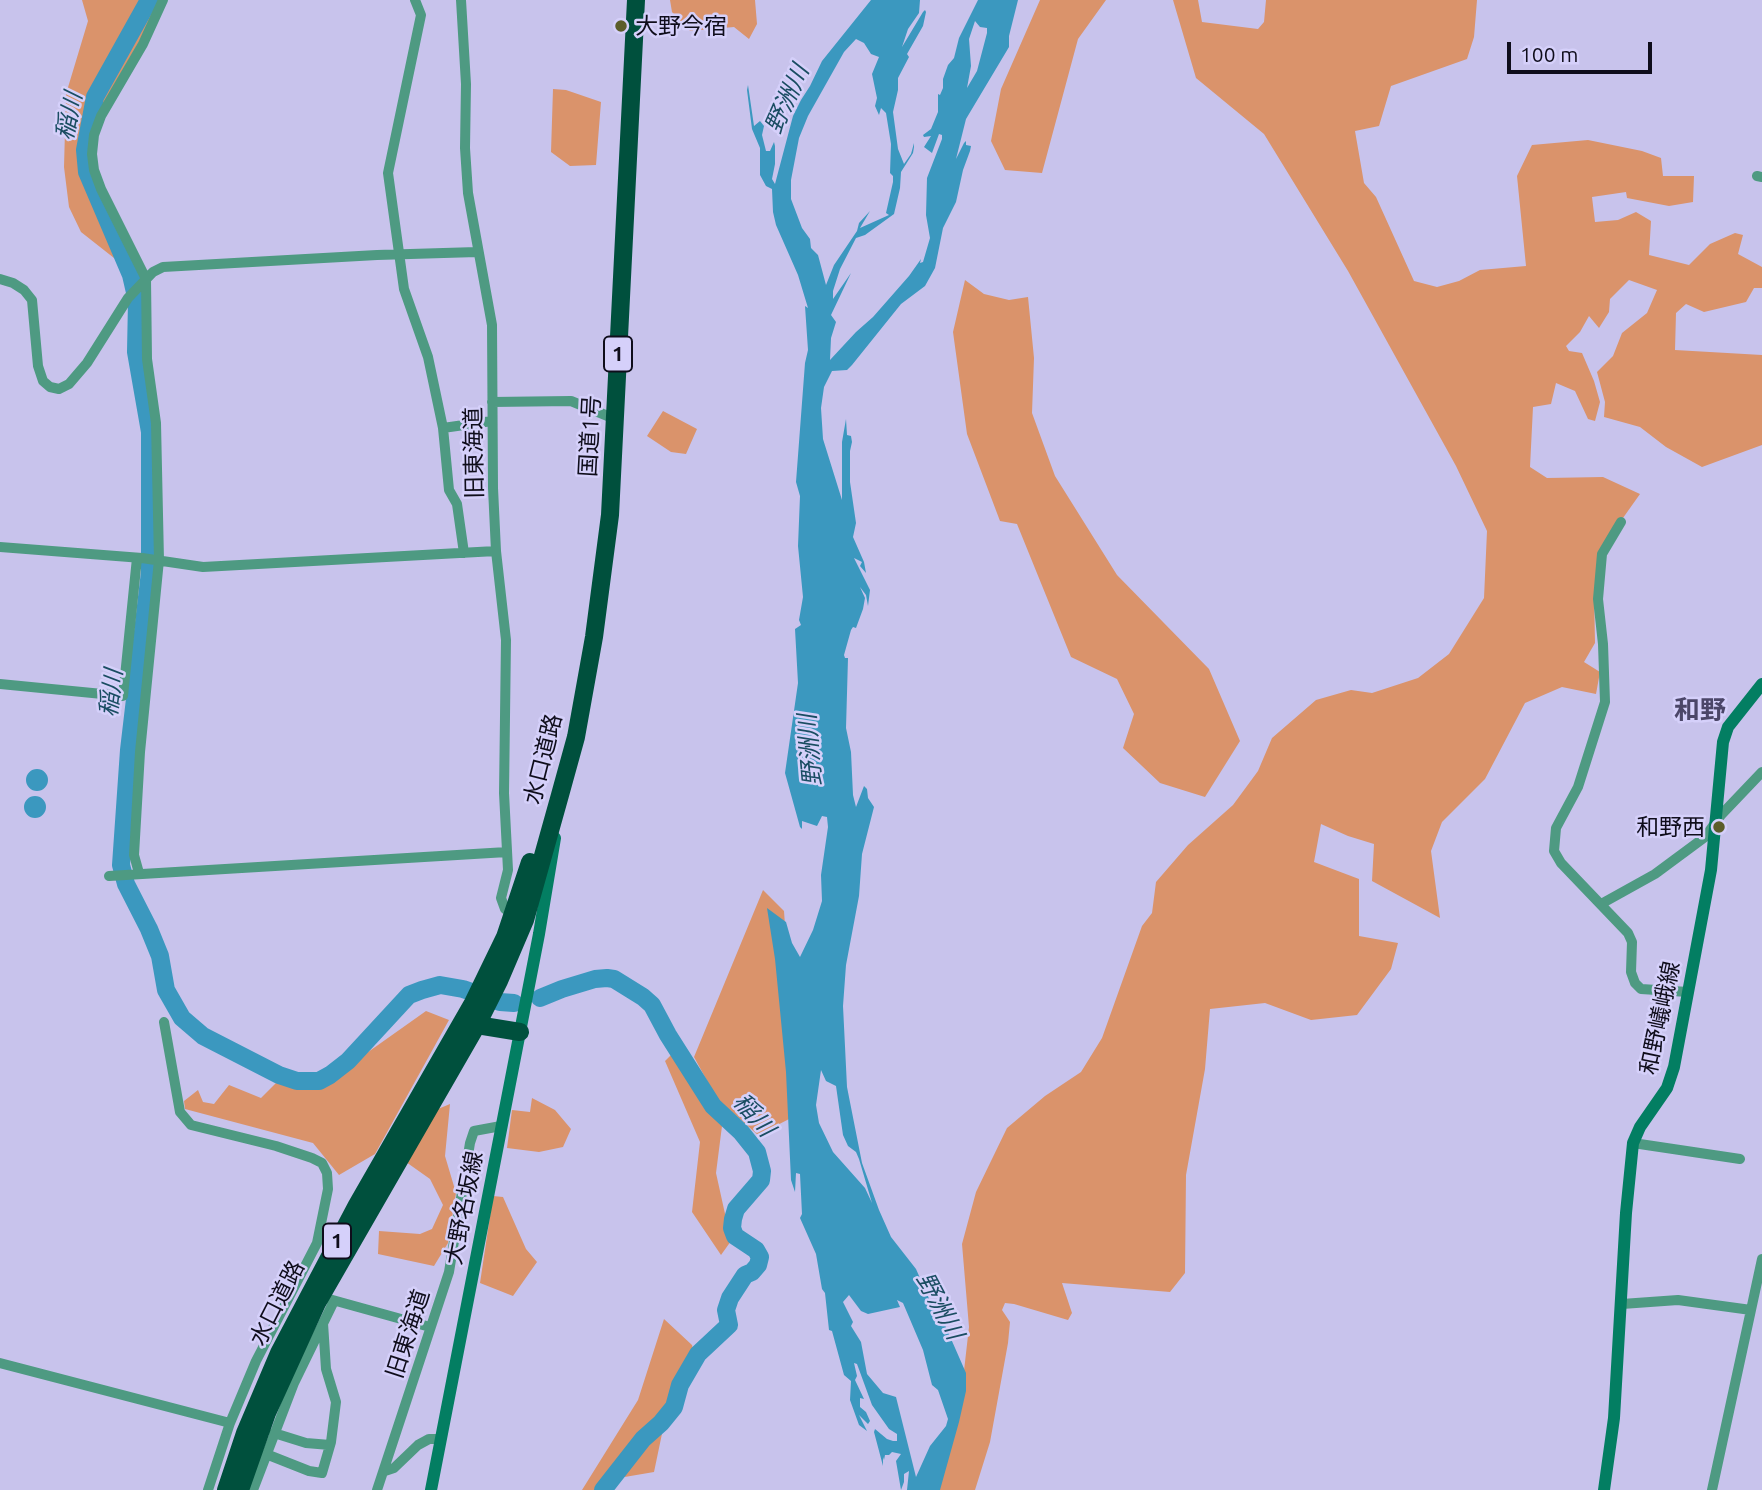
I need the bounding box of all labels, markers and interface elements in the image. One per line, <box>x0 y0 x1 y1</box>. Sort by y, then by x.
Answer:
place label: 大野今宿 <box>635 12 727 40</box>
marker: 大野今宿 <box>613 18 629 34</box>
scale bar <box>1510 28 1655 72</box>
text: 100 m <box>1520 42 1578 66</box>
water label: 野洲川 <box>759 60 815 138</box>
water label: 稲川 <box>50 90 88 142</box>
road number: 1 <box>604 336 632 372</box>
street label: 国道1号 <box>574 394 606 478</box>
street label: 旧東海道 <box>459 407 489 499</box>
water label: 稲川 <box>94 667 128 719</box>
district label: 和野 <box>1674 694 1726 726</box>
street label: 水口道路 <box>518 711 568 807</box>
water label: 野洲川 <box>793 713 827 787</box>
place label: 和野西 <box>1636 813 1705 841</box>
marker: 和野西 <box>1711 819 1727 835</box>
street label: 和野嶬峨線 <box>1635 959 1685 1077</box>
water label: 稲川 <box>727 1087 781 1143</box>
street label: 大野名坂線 <box>439 1149 489 1267</box>
road number: 1 <box>323 1224 351 1258</box>
street label: 水口道路 <box>244 1256 310 1350</box>
water label: 野洲川 <box>910 1267 970 1345</box>
street label: 旧東海道 <box>381 1286 435 1382</box>

